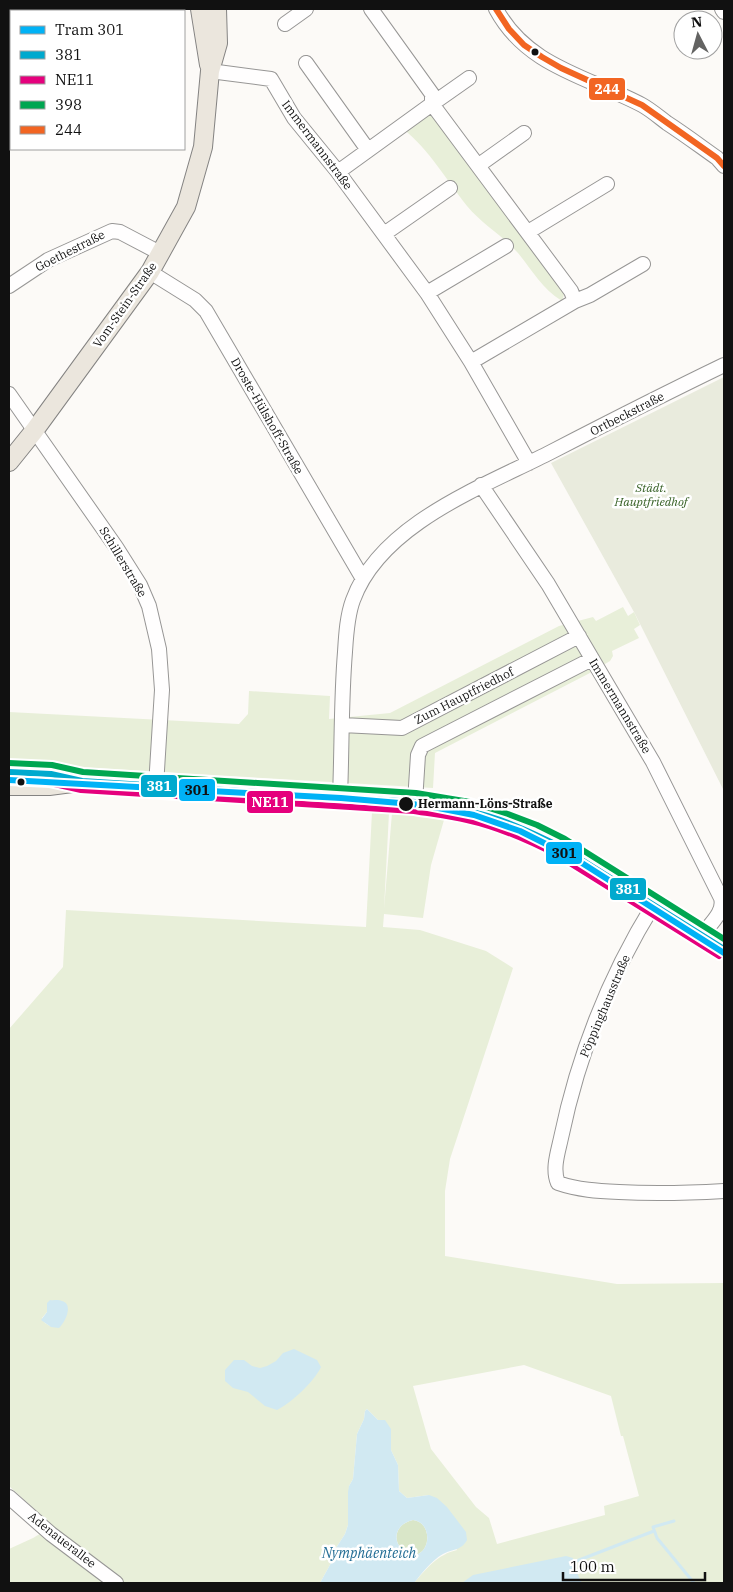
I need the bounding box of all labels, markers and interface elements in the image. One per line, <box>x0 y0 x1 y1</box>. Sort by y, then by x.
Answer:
legend <box>10 10 185 150</box>
north arrow <box>673 10 723 60</box>
text: N <box>690 13 703 32</box>
text: Tram 301 <box>55 20 124 39</box>
text: 381 <box>55 45 82 64</box>
unlabelled marker <box>530 47 540 57</box>
text: NE11 <box>55 70 94 89</box>
line badge: 244 <box>588 77 626 101</box>
text: 244 <box>594 80 620 98</box>
text: 398 <box>55 95 82 114</box>
street label: Immermannstraße <box>279 97 356 192</box>
text: 244 <box>55 120 82 139</box>
street label: Goethestraße <box>32 227 107 275</box>
street label: Vom-Stein-Straße <box>90 259 160 350</box>
street label: Droste-Hülshoff-Straße <box>228 355 307 477</box>
street label: Ortbeckstraße <box>587 388 666 439</box>
park label: Städt. Hauptfriedhof <box>614 480 690 509</box>
street label: Schillerstraße <box>97 524 150 600</box>
street label: Immermannstraße <box>586 656 655 756</box>
street label: Zum Hauptfriedhof <box>412 664 517 727</box>
line badge: 381 <box>140 774 178 798</box>
unlabelled marker <box>16 777 26 787</box>
text: 381 <box>146 777 172 795</box>
line badge: 301 <box>178 778 216 802</box>
text: 301 <box>184 781 210 799</box>
line badge: NE11 <box>246 790 294 814</box>
text: NE11 <box>251 793 289 811</box>
marker: Hermann-Löns-Straße <box>397 795 415 813</box>
place label: Hermann-Löns-Straße <box>418 796 553 811</box>
line badge: 301 <box>545 841 583 865</box>
text: 301 <box>551 844 577 862</box>
line badge: 381 <box>609 877 647 901</box>
text: 381 <box>615 880 641 898</box>
street label: Pöppinghausstraße <box>576 952 633 1059</box>
street label: Adenauerallee <box>25 1508 99 1571</box>
water label: Nymphäenteich <box>321 1544 416 1562</box>
scale bar <box>563 1550 706 1582</box>
text: 100 m <box>570 1557 615 1576</box>

